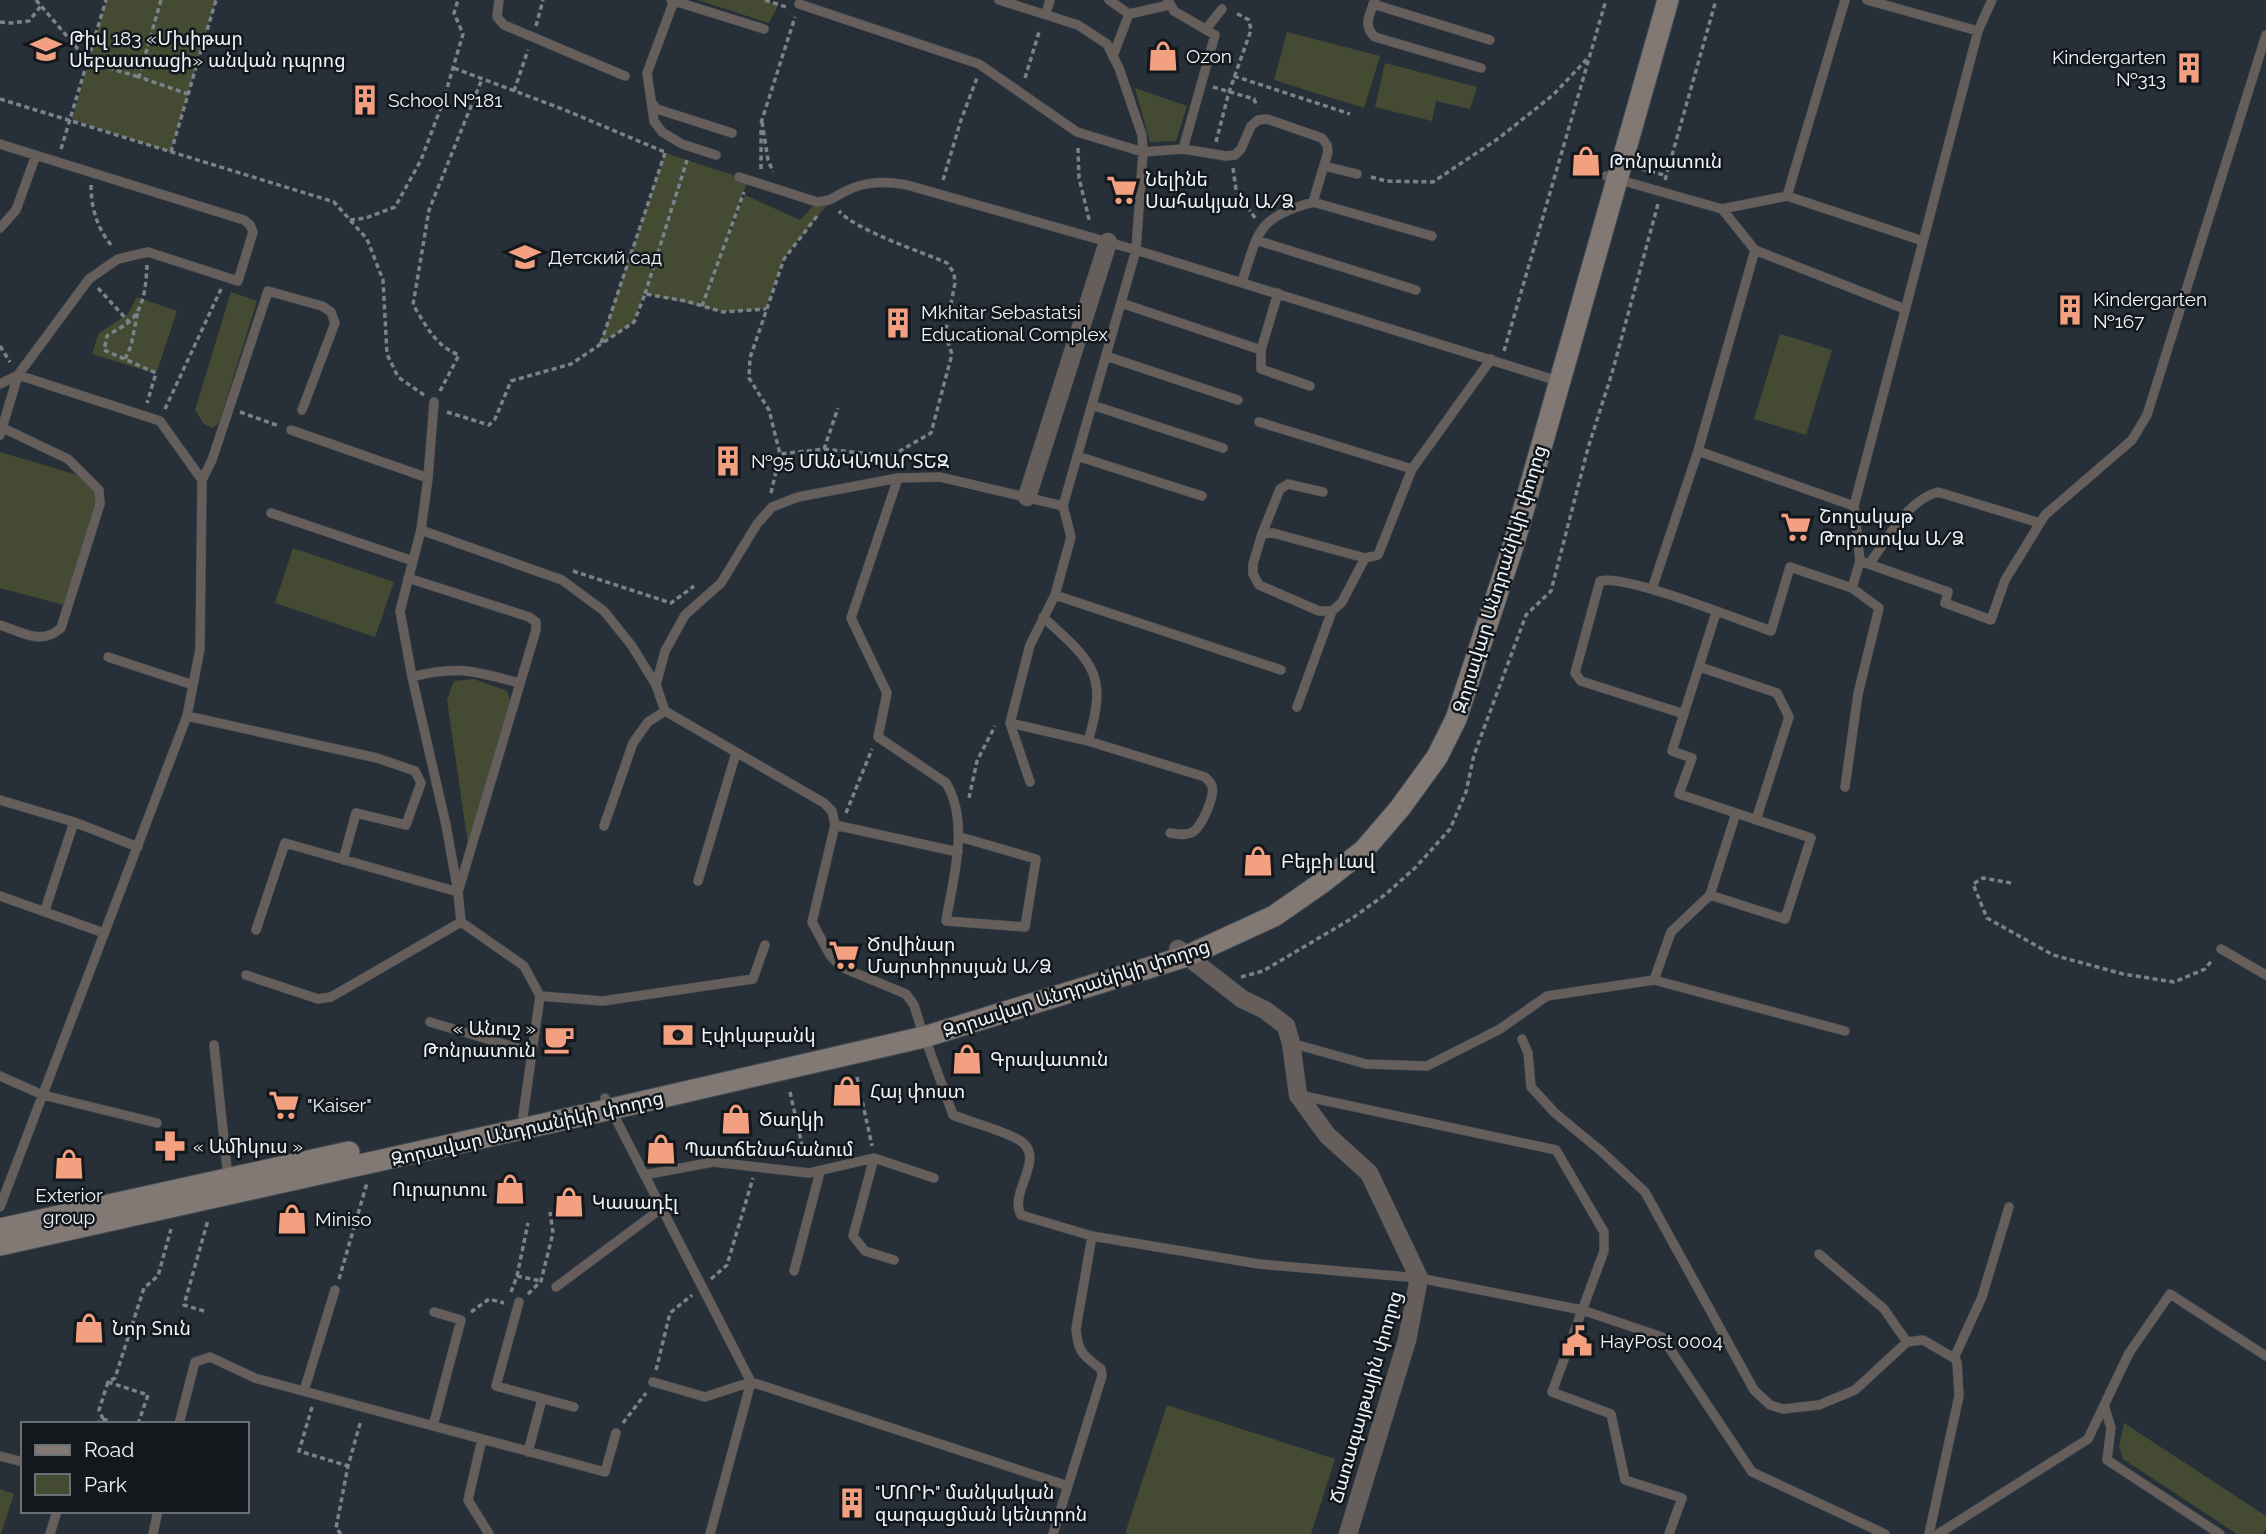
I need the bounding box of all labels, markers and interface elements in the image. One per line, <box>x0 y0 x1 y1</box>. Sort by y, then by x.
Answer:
place label: Թիվ 183 «Մխիթար Սեբաստացի» անվան դպրոց <box>69 27 346 72</box>
school or university icon: Թիվ 183 «Մխիթար Սեբաստացի» անվան դպրոց <box>29 32 63 66</box>
shop icon: Ozon <box>1146 39 1180 73</box>
place label: Ozon <box>1186 45 1232 67</box>
place label: Kindergarten №313 <box>2052 46 2166 90</box>
building icon: Kindergarten №313 <box>2172 51 2206 85</box>
building icon: School №181 <box>348 83 382 117</box>
place label: School №181 <box>388 89 502 111</box>
shop icon: Թոնրատուն <box>1569 144 1603 178</box>
place label: Թոնրատուն <box>1609 150 1722 173</box>
place label: Նելինե Սահակյան Ա/Ձ <box>1145 168 1294 213</box>
supermarket icon: Նելինե Սահակյան Ա/Ձ <box>1105 173 1139 207</box>
school or university icon: Детский сад <box>508 240 542 274</box>
place label: Детский сад <box>548 246 662 268</box>
place label: Kindergarten №167 <box>2093 288 2207 332</box>
building icon: Kindergarten №167 <box>2053 293 2087 327</box>
place label: Mkhitar Sebastatsi Educational Complex <box>921 301 1108 345</box>
building icon: Mkhitar Sebastatsi Educational Complex <box>881 306 915 340</box>
street label: Զորավար Անդրանիկի փողոց <box>1448 442 1551 716</box>
building icon: №95 ՄԱՆԿԱՊԱՐՏԵԶ <box>711 444 745 478</box>
place label: №95 ՄԱՆԿԱՊԱՐՏԵԶ <box>751 450 949 472</box>
place label: Շողակաթ Թորոսովա Ա/Ձ <box>1819 505 1964 550</box>
supermarket icon: Շողակաթ Թորոսովա Ա/Ձ <box>1779 510 1813 544</box>
shop icon: Բեյբի Լավ <box>1241 844 1275 878</box>
place label: Բեյբի Լավ <box>1281 850 1375 873</box>
place label: Ծովինար Մարտիրոսյան Ա/Ձ <box>867 933 1052 978</box>
street label: Զորավար Անդրանիկի փողոց <box>940 934 1212 1043</box>
supermarket icon: Ծովինար Մարտիրոսյան Ա/Ձ <box>827 938 861 972</box>
place label: « Անուշ » Թոնրատուն <box>423 1017 536 1062</box>
bank icon: Էվոկաբանկ <box>661 1018 695 1052</box>
cafe icon: « Անուշ » Թոնրատուն <box>542 1022 576 1056</box>
place label: Էվոկաբանկ <box>701 1024 816 1047</box>
shop icon: Գրավատուն <box>950 1042 984 1076</box>
place label: Գրավատուն <box>990 1048 1108 1071</box>
shop icon: Հայ փոստ <box>830 1074 864 1108</box>
place label: Հայ փոստ <box>870 1080 965 1103</box>
street label: Զորավար Անդրանիկի փողոց <box>389 1086 666 1171</box>
supermarket icon: "Kaiser" <box>267 1088 301 1122</box>
place label: "Kaiser" <box>307 1094 372 1116</box>
shop icon: Ծաղկի <box>719 1102 753 1136</box>
place label: Ծաղկի <box>759 1108 824 1131</box>
pharmacy icon: « Ամիկուս » <box>153 1129 187 1163</box>
shop icon: Պատճենահանում <box>644 1132 678 1166</box>
place label: « Ամիկուս » <box>193 1135 303 1158</box>
place label: Պատճենահանում <box>684 1138 854 1160</box>
shop icon: Exterior group <box>52 1147 86 1181</box>
shop icon: Ուրարտու <box>493 1172 527 1206</box>
place label: Ուրարտու <box>392 1178 487 1201</box>
place label: Exterior group <box>35 1184 103 1228</box>
shop icon: Կասադէլ <box>552 1185 586 1219</box>
place label: Կասադէլ <box>592 1191 679 1214</box>
shop icon: Miniso <box>275 1202 309 1236</box>
place label: Miniso <box>315 1208 372 1230</box>
street label: Ճառագայթային փողոց <box>1324 1288 1407 1506</box>
shop icon: Նոր Տուն <box>72 1311 106 1345</box>
place label: Նոր Տուն <box>112 1317 191 1340</box>
public building icon: HayPost 0004 <box>1560 1324 1594 1358</box>
place label: HayPost 0004 <box>1600 1330 1723 1352</box>
legend <box>21 1422 248 1513</box>
text: Road <box>84 1437 134 1462</box>
text: Park <box>84 1472 127 1497</box>
place label: "ՄՈՐԻ" մանկական զարգացման կենտրոն <box>875 1481 1087 1526</box>
building icon: "ՄՈՐԻ" մանկական զարգացման կենտրոն <box>835 1486 869 1520</box>

